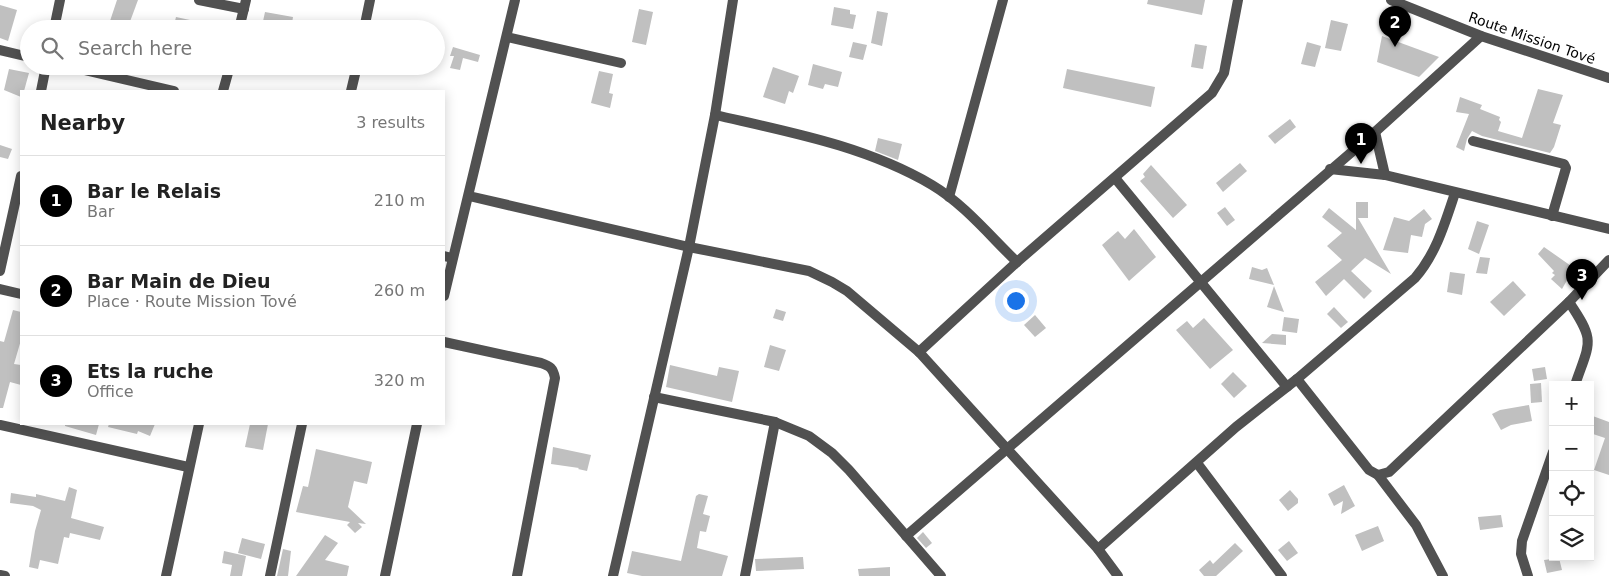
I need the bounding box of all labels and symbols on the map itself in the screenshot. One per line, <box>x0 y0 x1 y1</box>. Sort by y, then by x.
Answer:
pin: 2 <box>1379 6 1411 47</box>
street label: Route Mission Tové <box>1466 9 1598 67</box>
pin: 1 <box>1345 123 1377 164</box>
pin: 3 <box>1566 259 1598 300</box>
your location <box>1003 288 1029 314</box>

